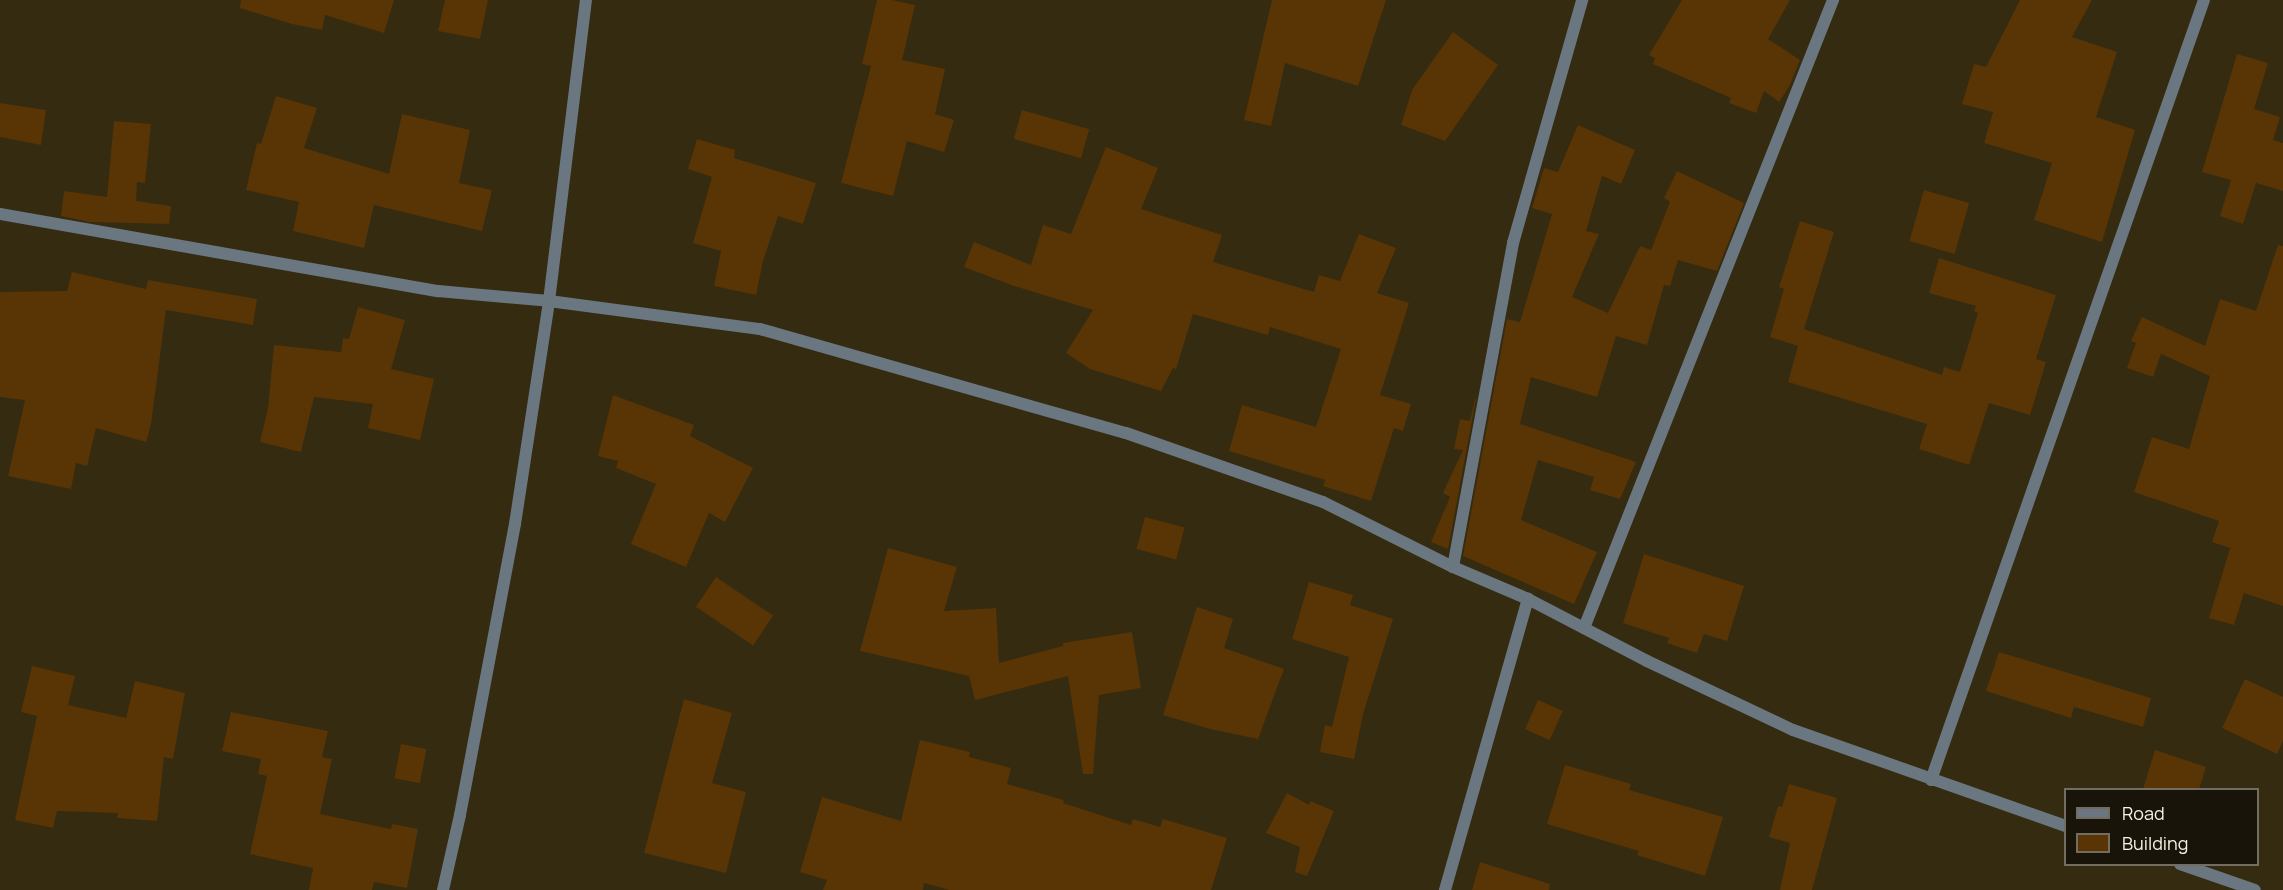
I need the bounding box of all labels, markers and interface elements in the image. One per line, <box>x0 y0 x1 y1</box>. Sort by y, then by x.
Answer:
legend <box>2064 788 2259 866</box>
text: Road <box>2122 801 2165 825</box>
text: Building <box>2122 831 2188 855</box>

